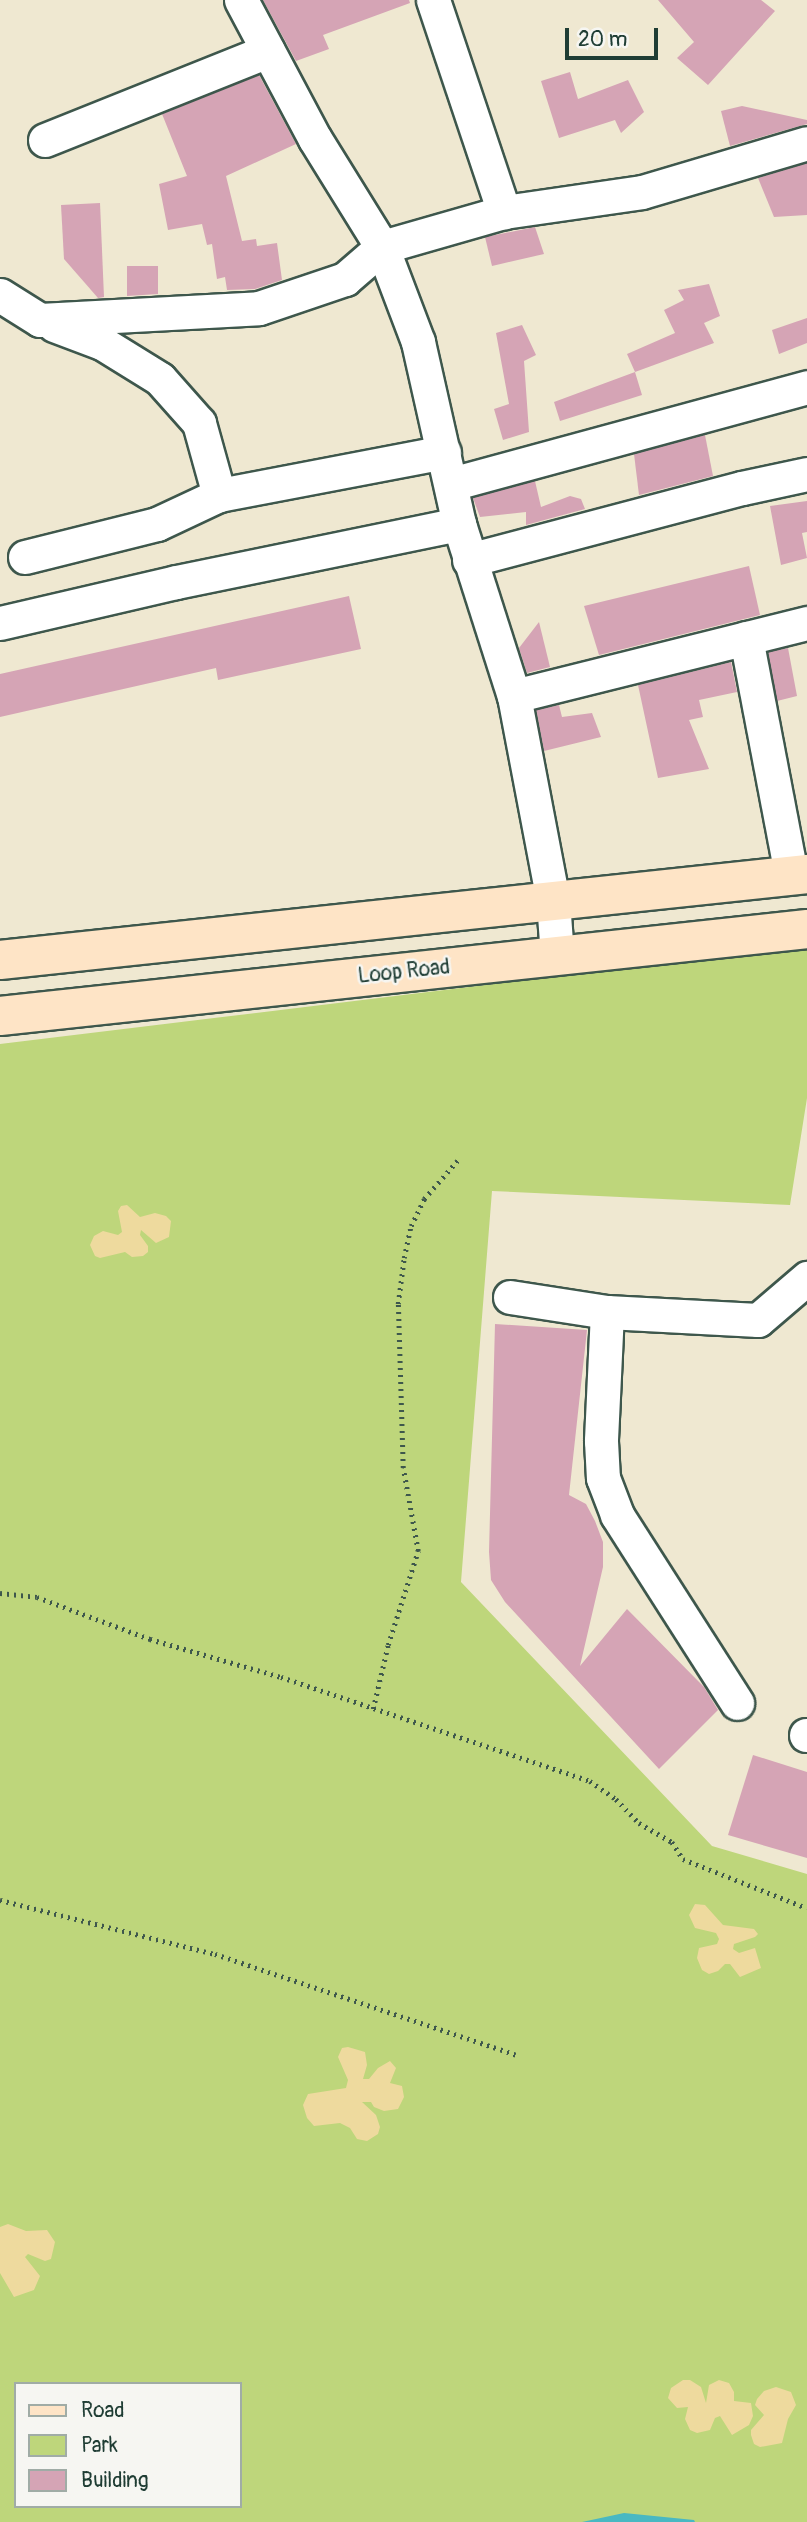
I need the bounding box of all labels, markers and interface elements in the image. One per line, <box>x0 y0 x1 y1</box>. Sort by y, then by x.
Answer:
scale bar <box>569 14 662 58</box>
text: 20 m <box>578 26 627 53</box>
street label: Loop Road <box>357 955 451 989</box>
legend <box>14 2382 242 2508</box>
text: Road <box>81 2397 125 2424</box>
text: Park <box>81 2432 118 2459</box>
text: Building <box>81 2467 148 2494</box>

